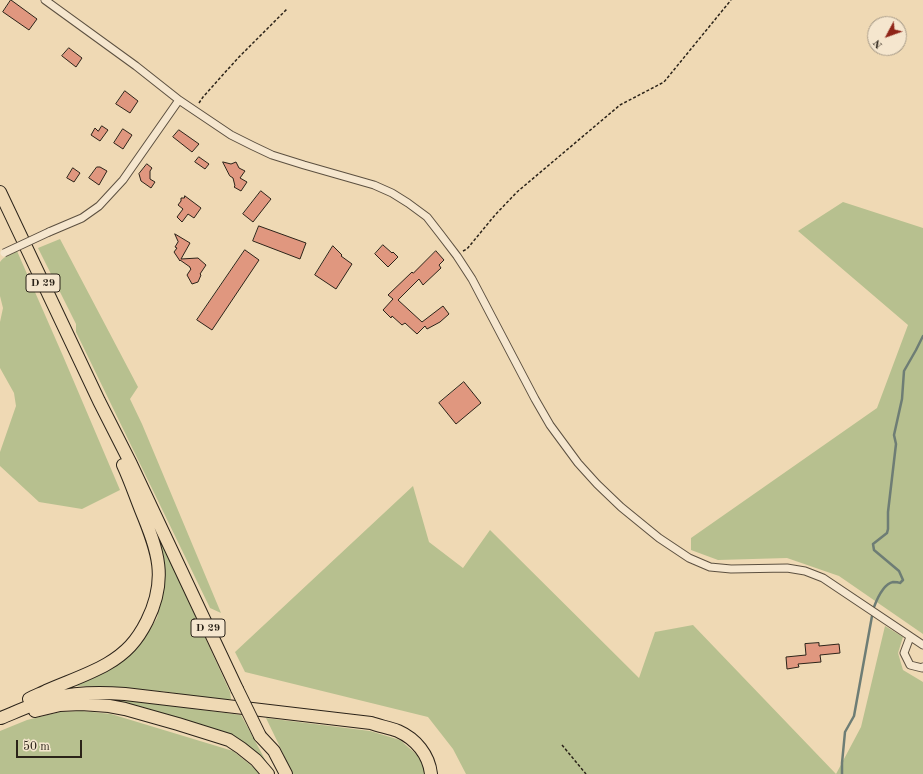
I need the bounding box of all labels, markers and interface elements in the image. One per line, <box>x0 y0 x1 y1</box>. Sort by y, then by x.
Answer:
north arrow <box>867 16 907 56</box>
text: N <box>871 37 885 50</box>
road number: D 29 <box>26 274 60 292</box>
road number: D 29 <box>191 619 225 637</box>
scale bar <box>18 732 84 758</box>
text: 50 m <box>23 741 50 753</box>

